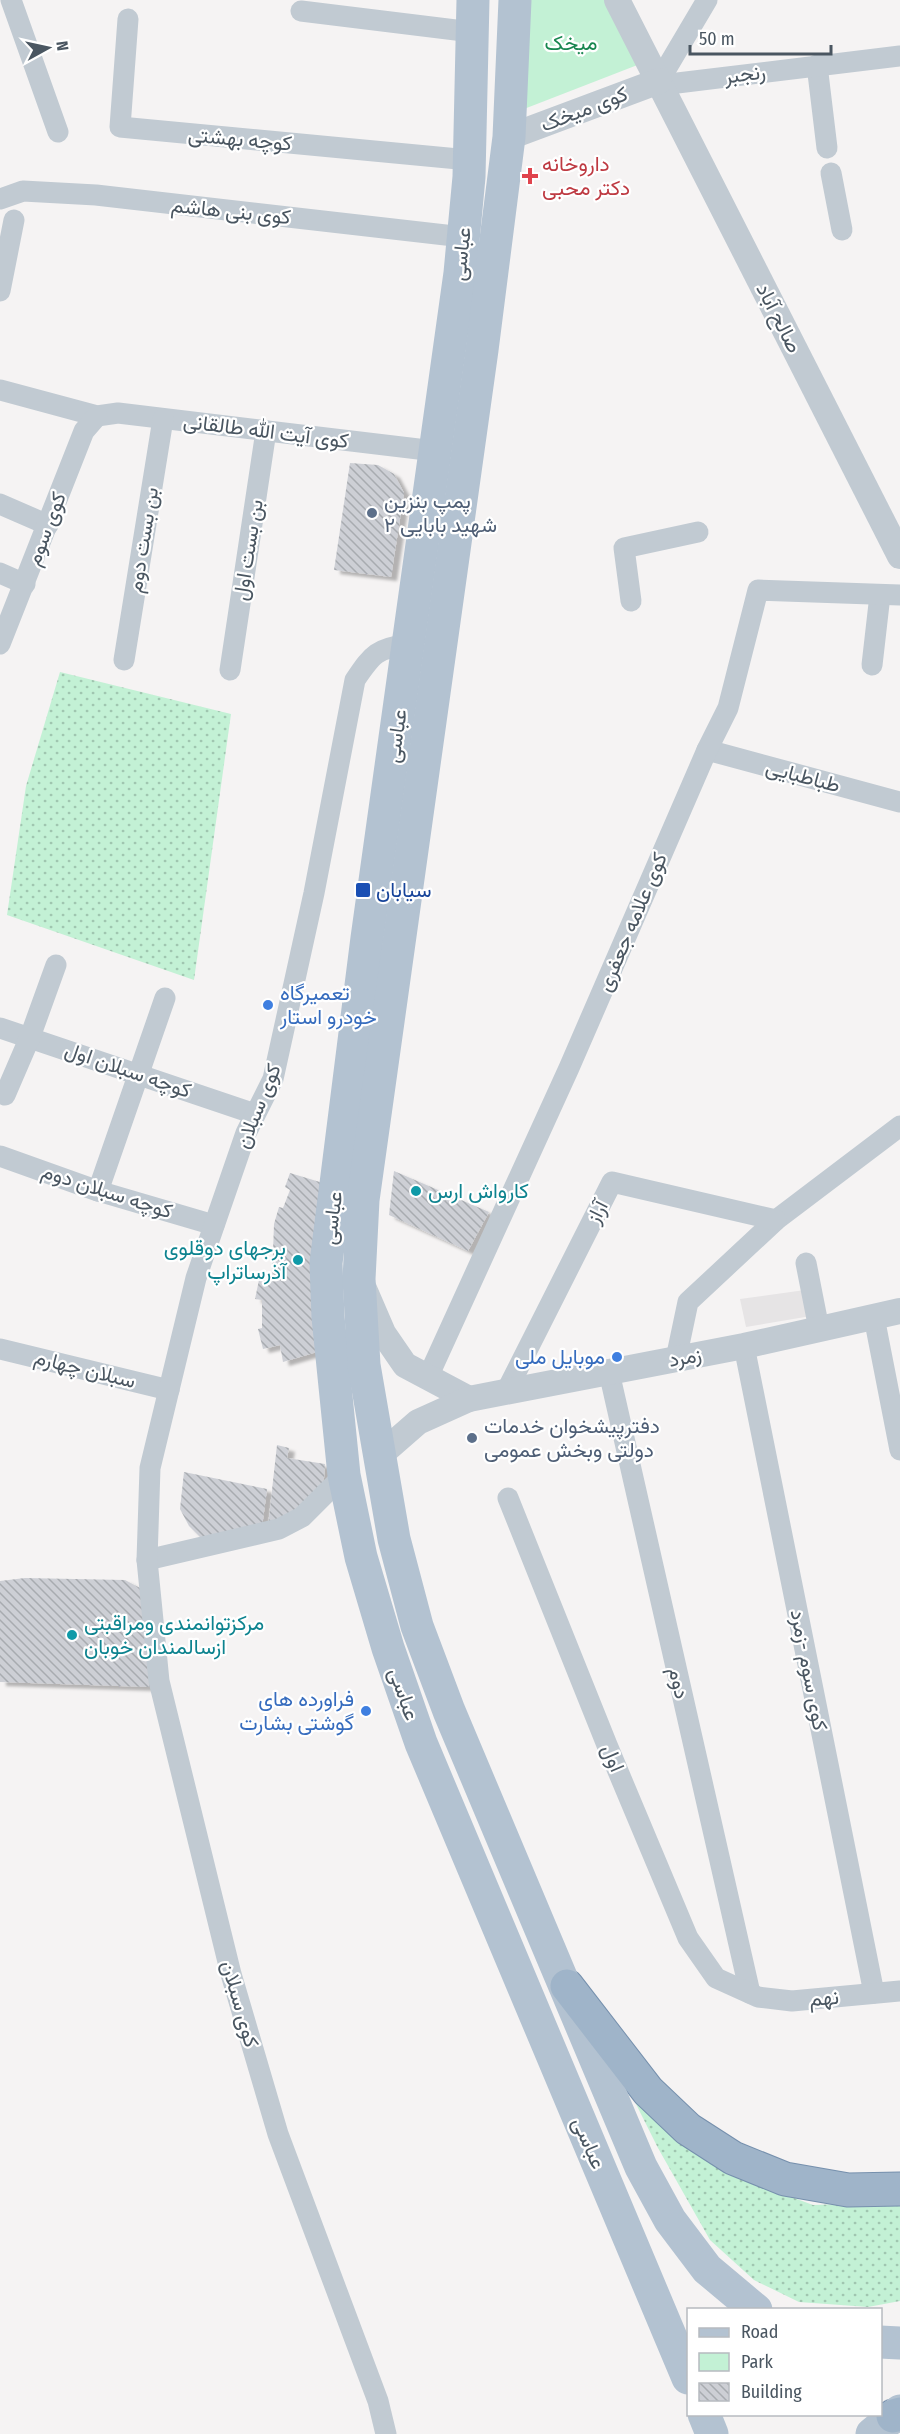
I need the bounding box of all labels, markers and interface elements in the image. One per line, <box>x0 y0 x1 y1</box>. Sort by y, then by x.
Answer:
north arrow <box>18 18 78 78</box>
scale bar <box>690 18 831 56</box>
text: 50 m <box>699 28 735 50</box>
park label: میخک <box>545 30 597 56</box>
text: N <box>52 40 72 52</box>
street label: رنجبر <box>722 59 767 90</box>
street label: کوی میخک <box>537 80 631 138</box>
street label: کوچه بهشتی <box>187 122 293 157</box>
place label: داروخانه دکتر محبی <box>542 151 630 201</box>
marker: داروخانه دکتر محبی <box>523 169 537 183</box>
street label: کوی بنی هاشم <box>170 192 292 231</box>
street label: عباسى <box>445 226 477 282</box>
street label: صالح آباد <box>749 279 808 358</box>
street label: کوی آیت الله طالقانی <box>182 408 350 454</box>
street label: بن بست دوم <box>122 485 165 595</box>
street label: کوی سوم <box>20 488 73 570</box>
place label: پمپ بنزین شهید بابایی ۲ <box>384 488 497 538</box>
street label: بن بست اول <box>227 497 269 603</box>
marker: پمپ بنزین شهید بابایی ۲ <box>365 506 379 520</box>
street label: عباسى <box>379 707 413 765</box>
street label: طباطبایی <box>763 754 843 798</box>
street label: کوی علامه جعفری <box>591 849 673 995</box>
place label: سیابان <box>376 877 432 903</box>
marker: سیابان <box>354 881 372 899</box>
place label: تعمیرگاه خودرو استار <box>279 980 377 1030</box>
marker: تعمیرگاه خودرو استار <box>261 998 275 1012</box>
street label: کوچه سبلان اول <box>61 1036 195 1105</box>
street label: کوی سبلان <box>229 1060 287 1152</box>
street label: کوچه سبلان دوم <box>38 1158 176 1225</box>
place label: کارواش ارس <box>428 1178 529 1204</box>
marker: کارواش ارس <box>409 1184 423 1198</box>
street label: عباسى <box>316 1190 348 1246</box>
street label: آراز <box>580 1194 615 1229</box>
place label: برجهای دوقلوی آذرساتراپ <box>164 1235 288 1286</box>
marker: برجهای دوقلوی آذرساتراپ <box>291 1253 305 1267</box>
street label: زمرد <box>666 1341 704 1373</box>
street label: سبلان چهارم <box>31 1344 138 1395</box>
place label: موبایل ملی <box>515 1344 605 1370</box>
marker: موبایل ملی <box>610 1350 624 1364</box>
place label: دفترپیشخوان خدمات دولتی وبخش عمومی <box>484 1413 660 1463</box>
marker: دفترپیشخوان خدمات دولتی وبخش عمومی <box>465 1431 479 1445</box>
street label: کوی سوم -زمرد <box>784 1607 833 1733</box>
place label: مرکزتوانمندی ومراقبتی ازسالمندان خوبان <box>84 1610 264 1660</box>
marker: مرکزتوانمندی ومراقبتی ازسالمندان خوبان <box>65 1628 79 1642</box>
street label: عباسى <box>383 1664 425 1724</box>
street label: دوم <box>662 1665 695 1702</box>
place label: فراورده های گوشتی بشارت <box>239 1686 354 1736</box>
marker: فراورده های گوشتی بشارت <box>359 1704 373 1718</box>
street label: اول <box>596 1740 630 1776</box>
street label: کوی سبلان <box>215 1958 265 2050</box>
street label: نهم <box>808 1984 840 2013</box>
street label: عباسى <box>566 2113 612 2173</box>
legend <box>687 2308 882 2416</box>
text: Road <box>741 2321 778 2343</box>
text: Park <box>741 2351 774 2373</box>
text: Building <box>741 2381 802 2403</box>

